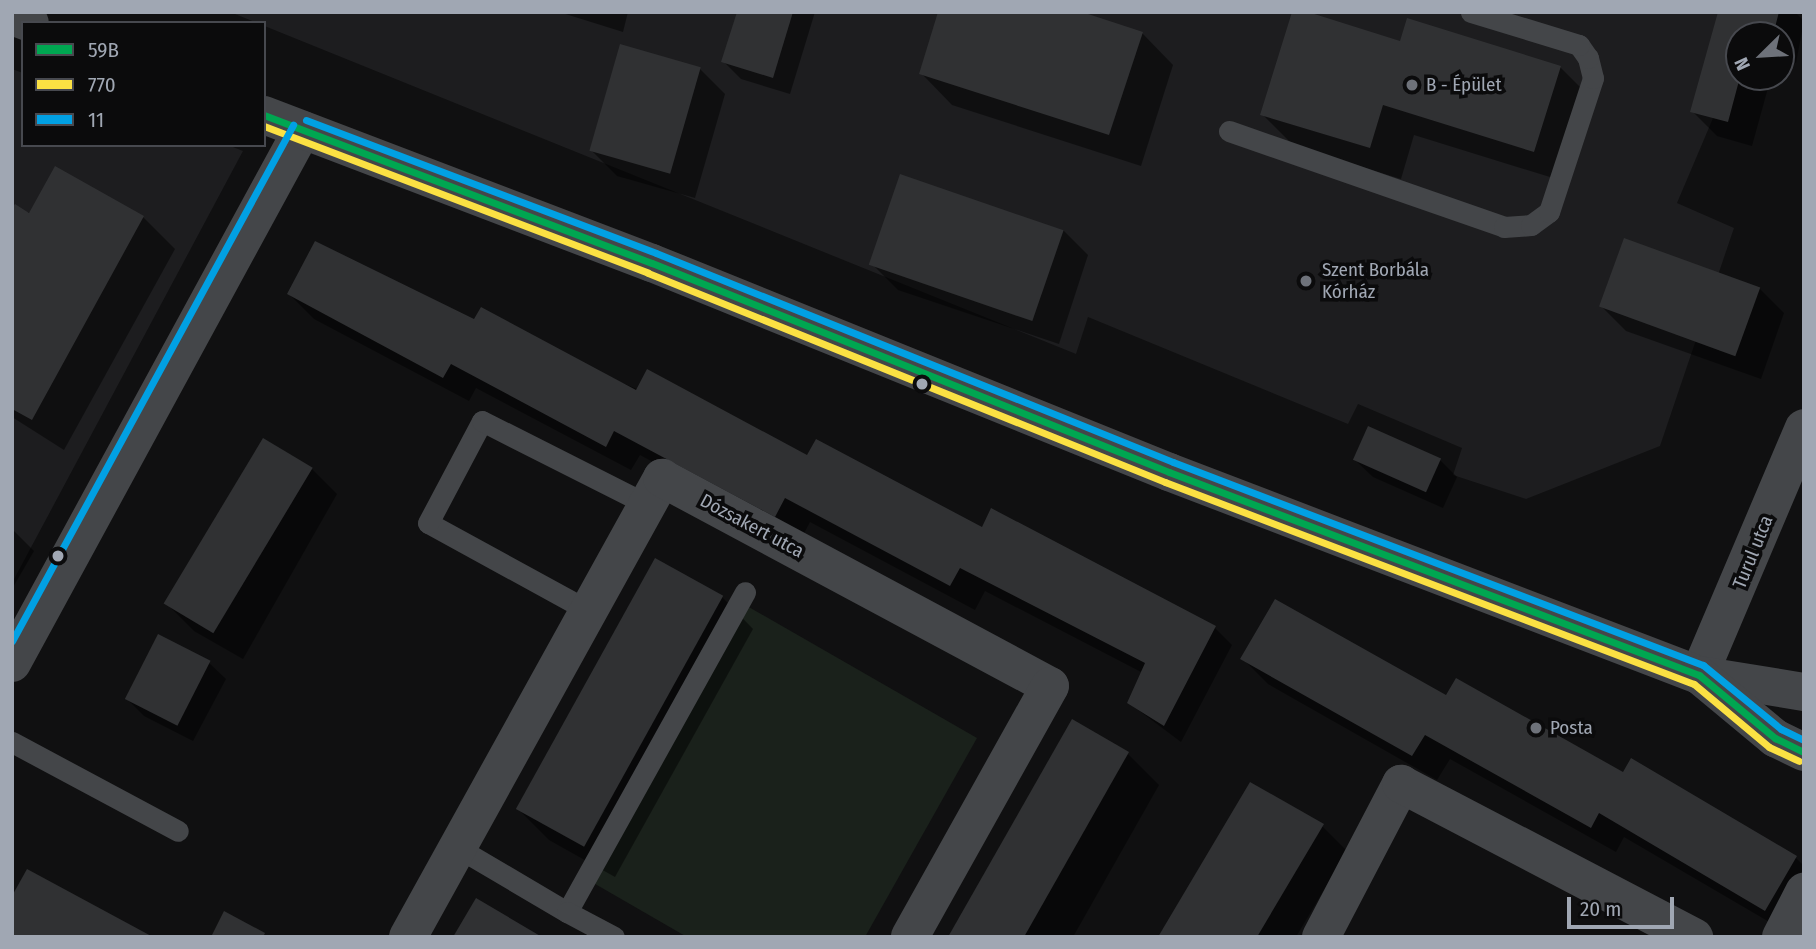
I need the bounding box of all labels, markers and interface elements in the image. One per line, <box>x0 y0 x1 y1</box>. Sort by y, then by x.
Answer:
legend <box>21 21 266 147</box>
north arrow <box>1725 21 1795 91</box>
text: 59B <box>88 37 119 63</box>
text: N <box>1729 54 1755 74</box>
text: 770 <box>88 72 116 98</box>
place label: B - Épület <box>1426 74 1502 96</box>
marker: B - Épület <box>1404 77 1420 93</box>
text: 11 <box>88 107 104 133</box>
place label: Szent Borbála Kórház <box>1322 259 1429 303</box>
marker: Szent Borbála Kórház <box>1296 271 1316 291</box>
unlabelled marker <box>915 377 929 391</box>
street label: Dózsakert utca <box>696 489 808 563</box>
street label: Turul utca <box>1728 512 1778 592</box>
unlabelled marker <box>51 549 65 563</box>
place label: Posta <box>1550 717 1593 739</box>
marker: Posta <box>1528 720 1544 736</box>
scale bar <box>1571 883 1678 927</box>
text: 20 m <box>1580 896 1621 922</box>

